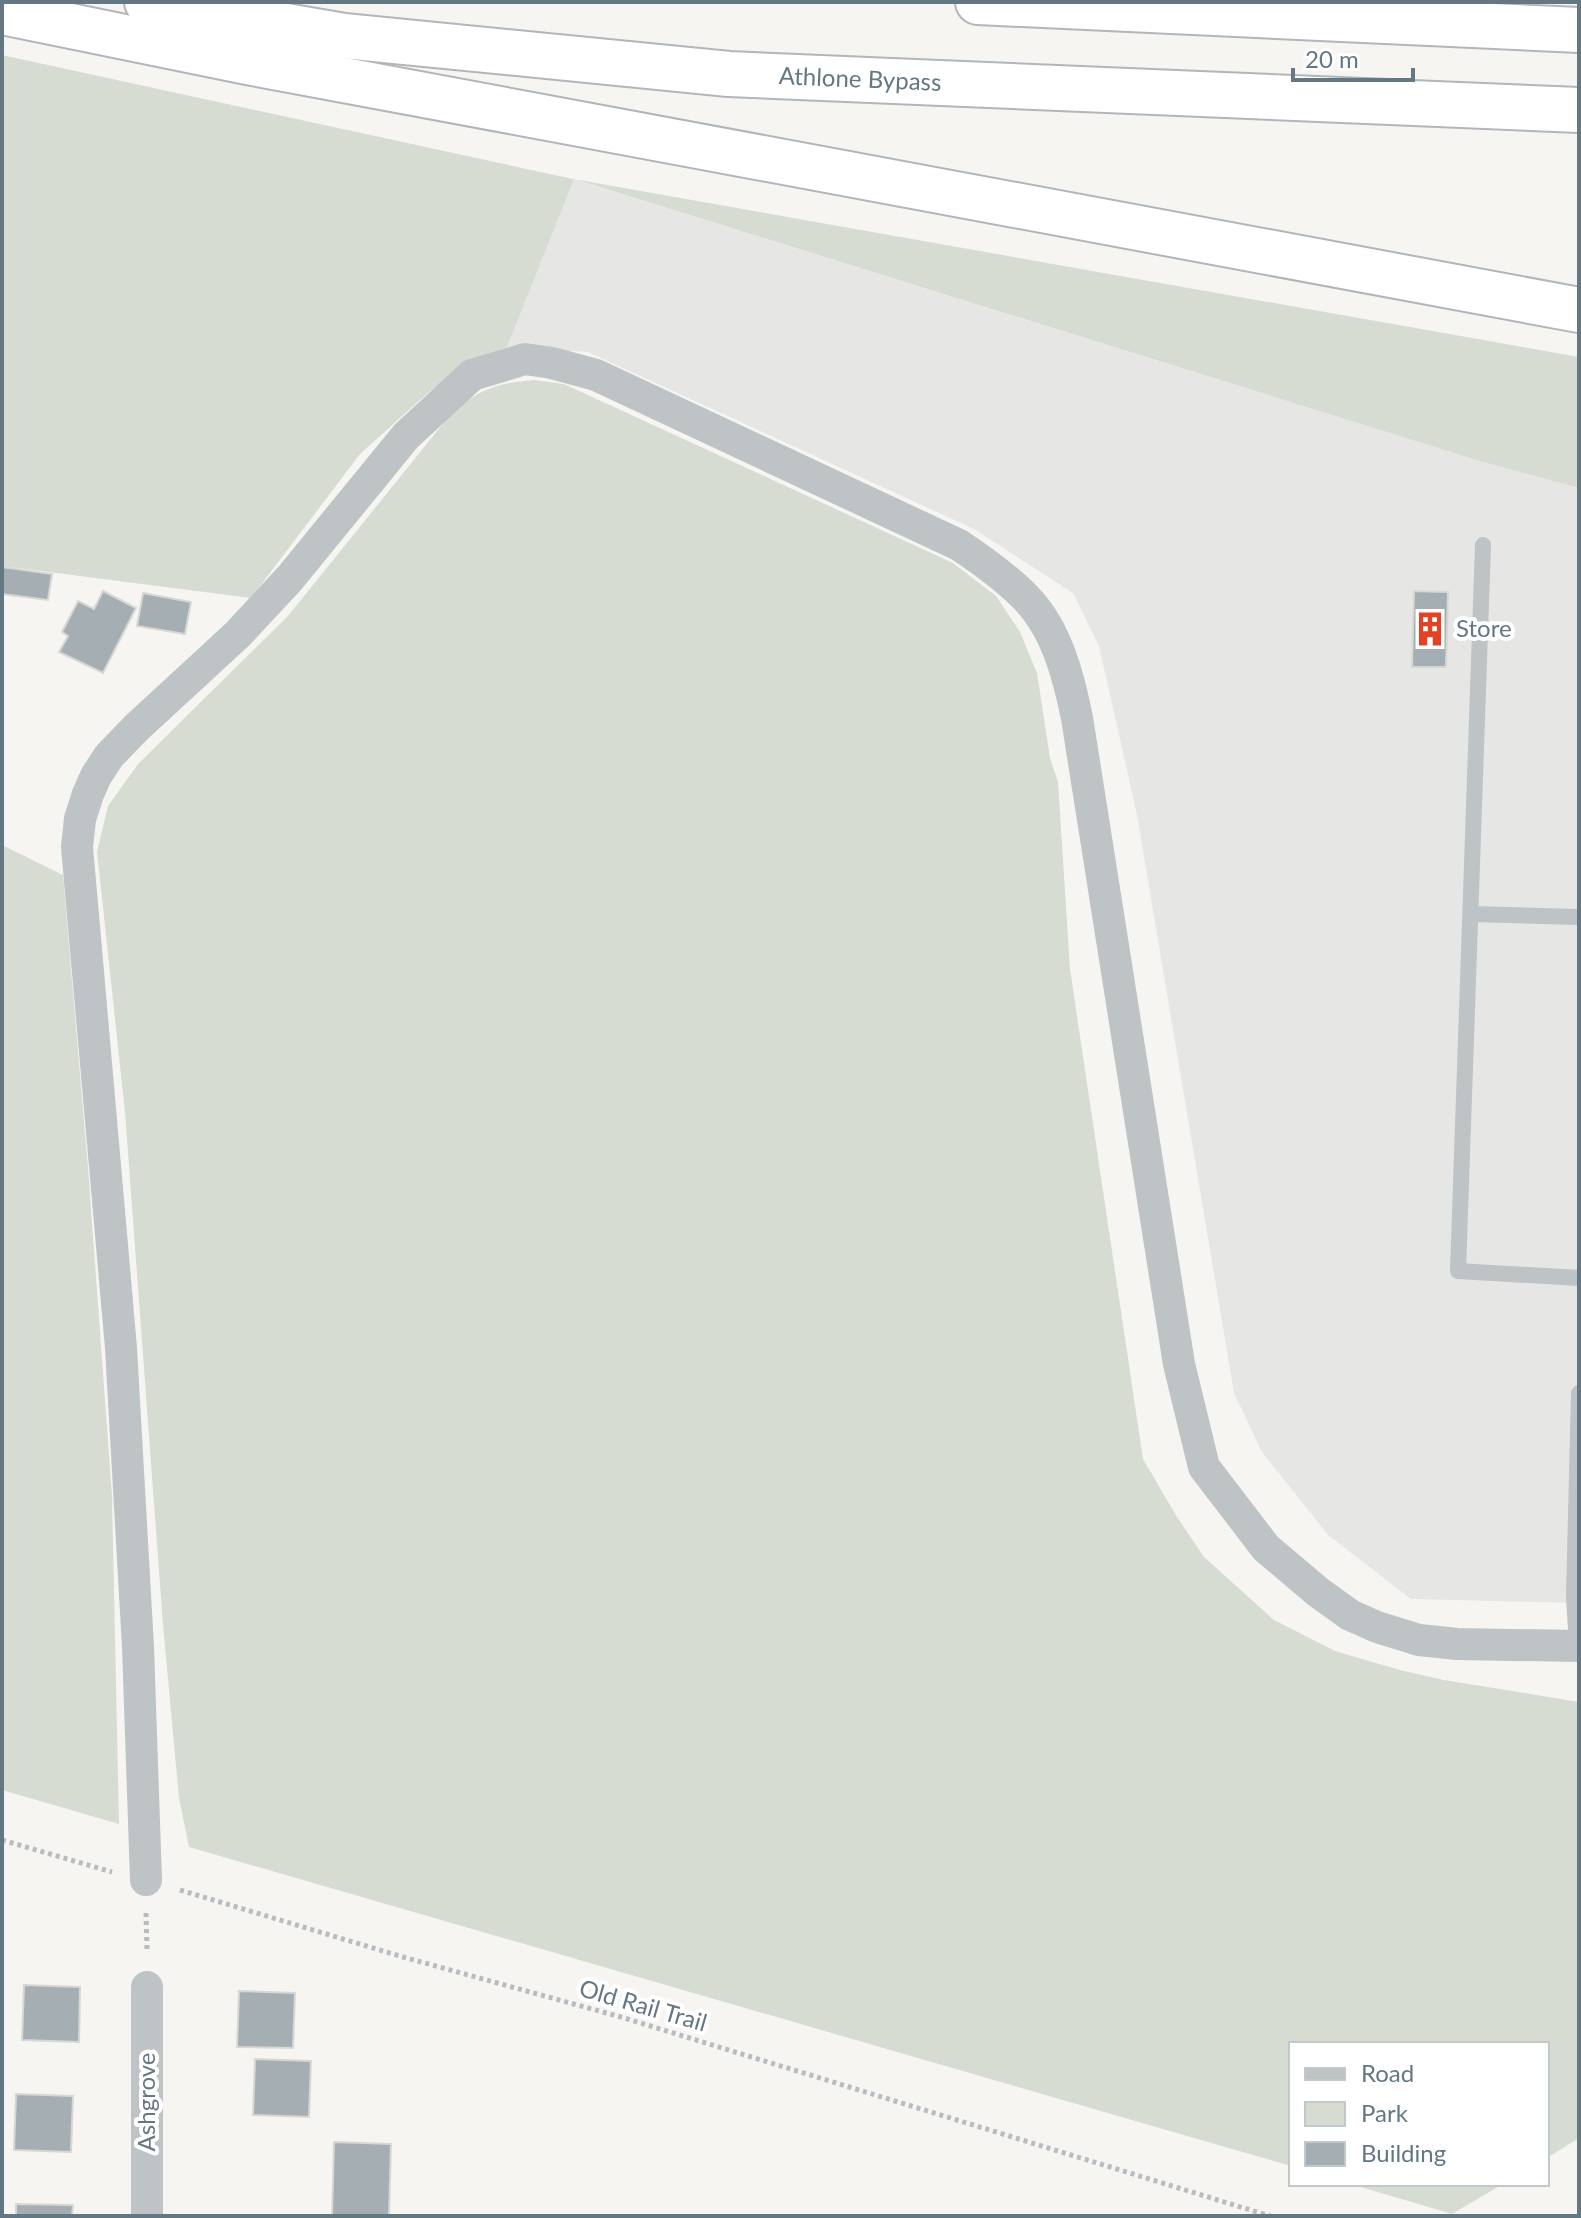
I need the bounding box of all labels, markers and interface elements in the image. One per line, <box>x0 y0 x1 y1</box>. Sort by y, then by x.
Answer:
scale bar <box>1293 32 1413 82</box>
text: 20 m <box>1305 44 1359 73</box>
street label: Athlone Bypass <box>778 60 942 96</box>
building icon: Store <box>1411 610 1449 648</box>
place label: Store <box>1456 613 1512 642</box>
street label: Old Rail Trail <box>576 1973 711 2037</box>
legend <box>1289 2042 1549 2186</box>
street label: Ashgrove <box>131 2053 160 2151</box>
text: Road <box>1361 2058 1414 2087</box>
text: Park <box>1361 2098 1409 2127</box>
text: Building <box>1361 2138 1446 2167</box>

